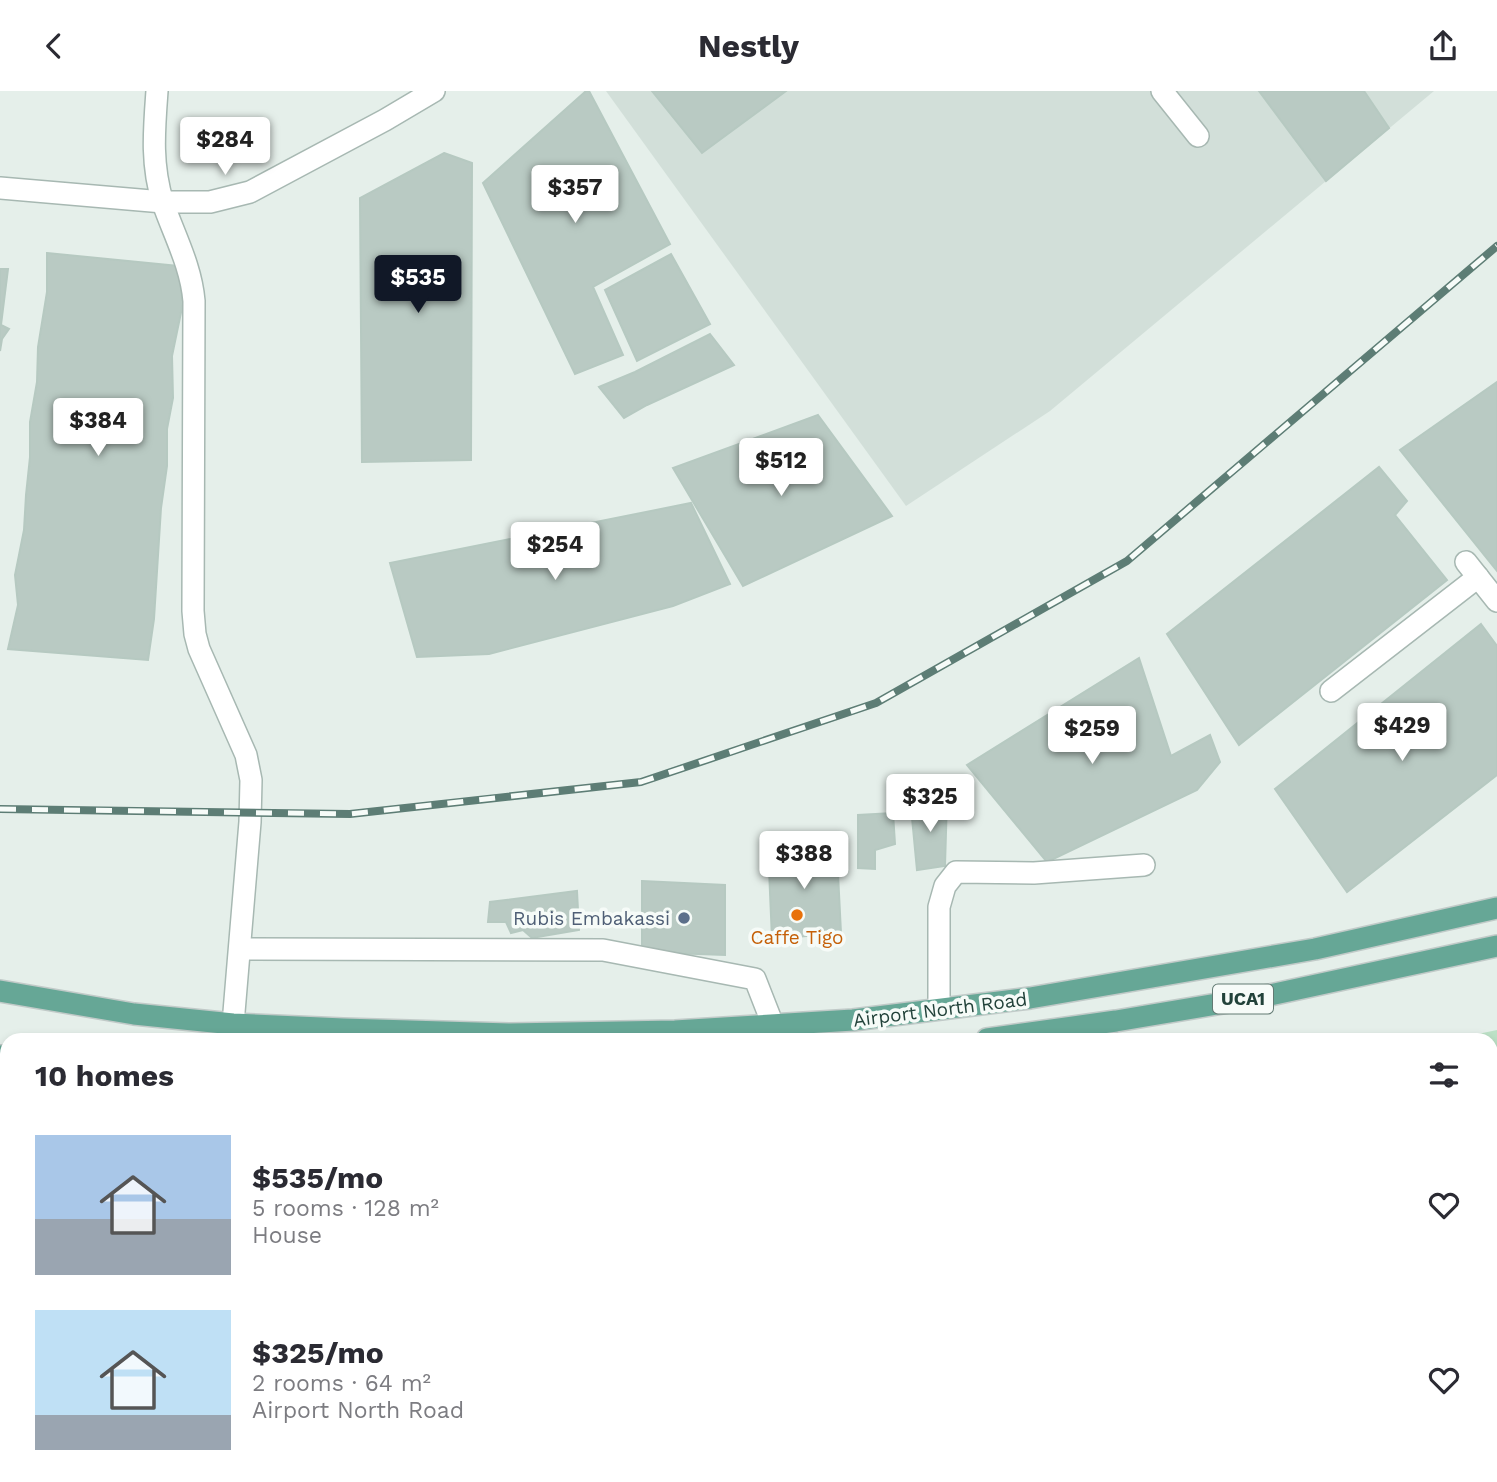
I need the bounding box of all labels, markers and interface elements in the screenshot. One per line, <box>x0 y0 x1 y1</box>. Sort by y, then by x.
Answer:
icon: back <box>35 27 73 65</box>
text: Nestly <box>698 27 799 65</box>
icon: share <box>1424 27 1462 65</box>
pin: $284 <box>184 118 266 177</box>
text: $284 <box>196 126 254 153</box>
pin: $357 <box>534 165 616 225</box>
text: $357 <box>547 174 603 201</box>
pin: $535 <box>377 255 459 315</box>
text: $535 <box>390 264 446 291</box>
pin: $384 <box>57 399 139 458</box>
text: $384 <box>69 407 127 434</box>
pin: $512 <box>740 439 822 498</box>
text: $512 <box>755 447 807 474</box>
pin: $254 <box>514 523 596 582</box>
text: $254 <box>527 531 583 558</box>
pin: $429 <box>1361 703 1443 763</box>
pin: $259 <box>1051 707 1133 766</box>
text: $429 <box>1373 712 1431 739</box>
text: $259 <box>1064 715 1120 742</box>
pin: $325 <box>889 775 971 834</box>
text: $325 <box>902 783 958 810</box>
pin: $388 <box>763 831 845 891</box>
text: $388 <box>775 840 833 867</box>
place label: Rubis Embakassi <box>513 907 670 930</box>
marker: Caffe Tigo <box>789 907 805 923</box>
marker: Rubis Embakassi <box>676 910 692 926</box>
place label: Caffe Tigo <box>750 926 844 949</box>
road number: UCA1 <box>1213 985 1273 1014</box>
street label: Airport North Road <box>852 987 1028 1032</box>
icon: filters <box>1425 1056 1463 1094</box>
text: 10 homes <box>35 1058 174 1093</box>
text: $535/mo <box>252 1160 383 1195</box>
icon: home <box>91 1163 175 1247</box>
icon: heart <box>1425 1186 1463 1224</box>
text: 5 rooms · 128 m² <box>252 1195 439 1222</box>
text: House <box>252 1222 322 1249</box>
text: $325/mo <box>252 1335 384 1370</box>
icon: home <box>91 1338 175 1422</box>
icon: heart <box>1425 1361 1463 1399</box>
text: 2 rooms · 64 m² <box>252 1370 431 1397</box>
text: Airport North Road <box>252 1397 464 1424</box>

